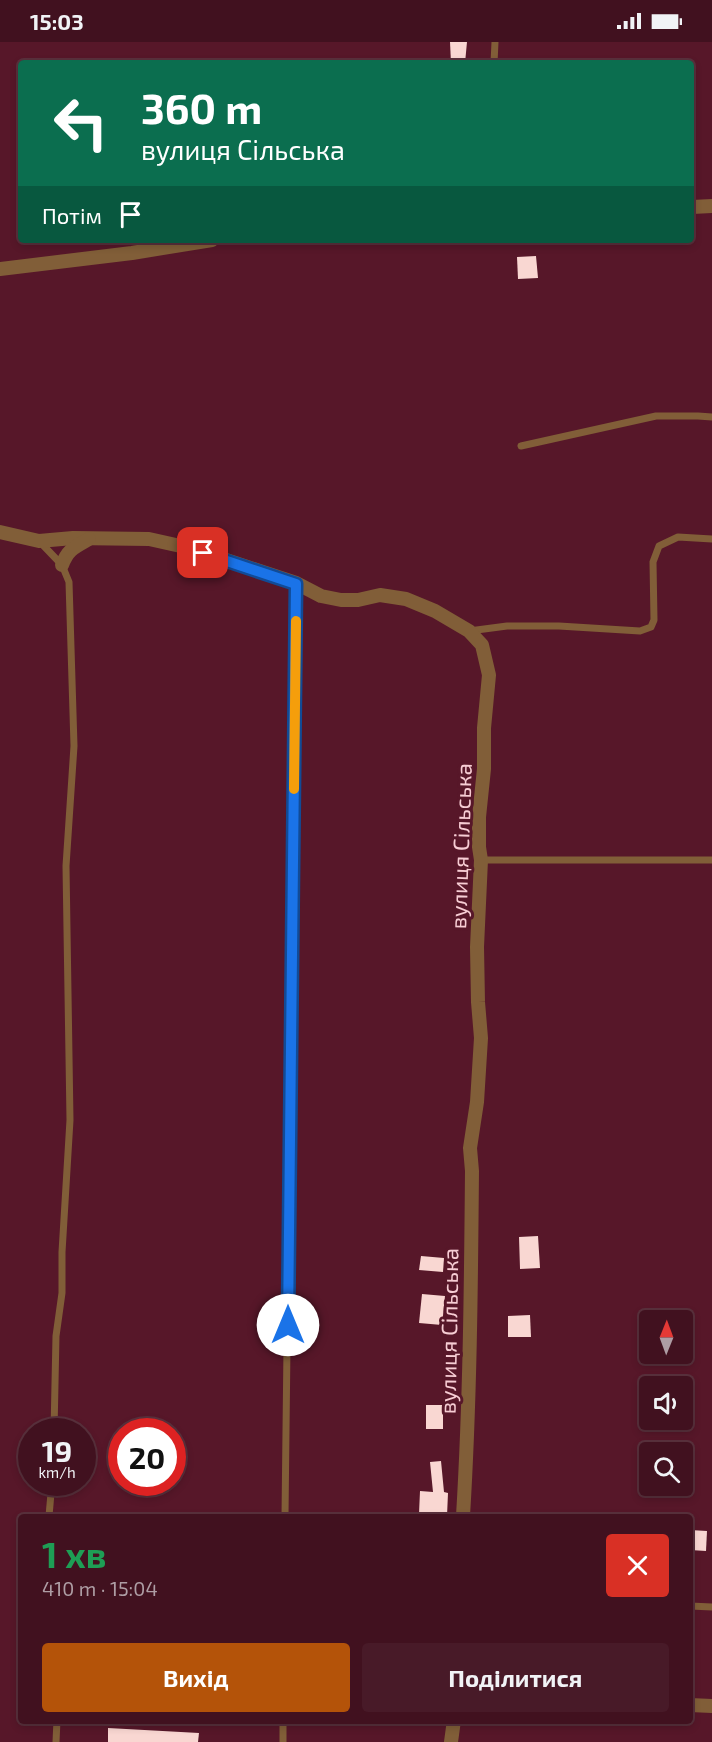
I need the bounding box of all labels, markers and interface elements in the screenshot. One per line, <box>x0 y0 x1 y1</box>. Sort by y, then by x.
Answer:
text: 15:03 <box>30 8 84 34</box>
text: 360 m <box>141 82 262 132</box>
icon: left <box>42 84 120 162</box>
text: вулиця Сільська <box>141 133 345 165</box>
icon: arrive <box>114 198 147 231</box>
text: Потім <box>42 202 102 228</box>
pin <box>177 527 228 578</box>
icon: arrive <box>186 536 219 569</box>
street label: вулиця Сільська <box>444 763 477 929</box>
street label: вулиця Сільська <box>434 1248 463 1414</box>
position arrow <box>256 1293 320 1357</box>
north arrow <box>639 1310 693 1364</box>
map controls <box>639 1310 693 1496</box>
button: sound <box>639 1376 693 1430</box>
speed limit sign: 20 <box>108 1418 186 1496</box>
text: 19 <box>42 1432 72 1468</box>
button: search <box>639 1442 693 1496</box>
text: km/h <box>38 1463 76 1481</box>
text: 1 хв <box>42 1532 106 1575</box>
button: close <box>606 1534 669 1597</box>
text: 410 m · 15:04 <box>42 1576 158 1600</box>
button: Вихід <box>42 1643 350 1712</box>
button: Поділитися <box>362 1643 669 1712</box>

